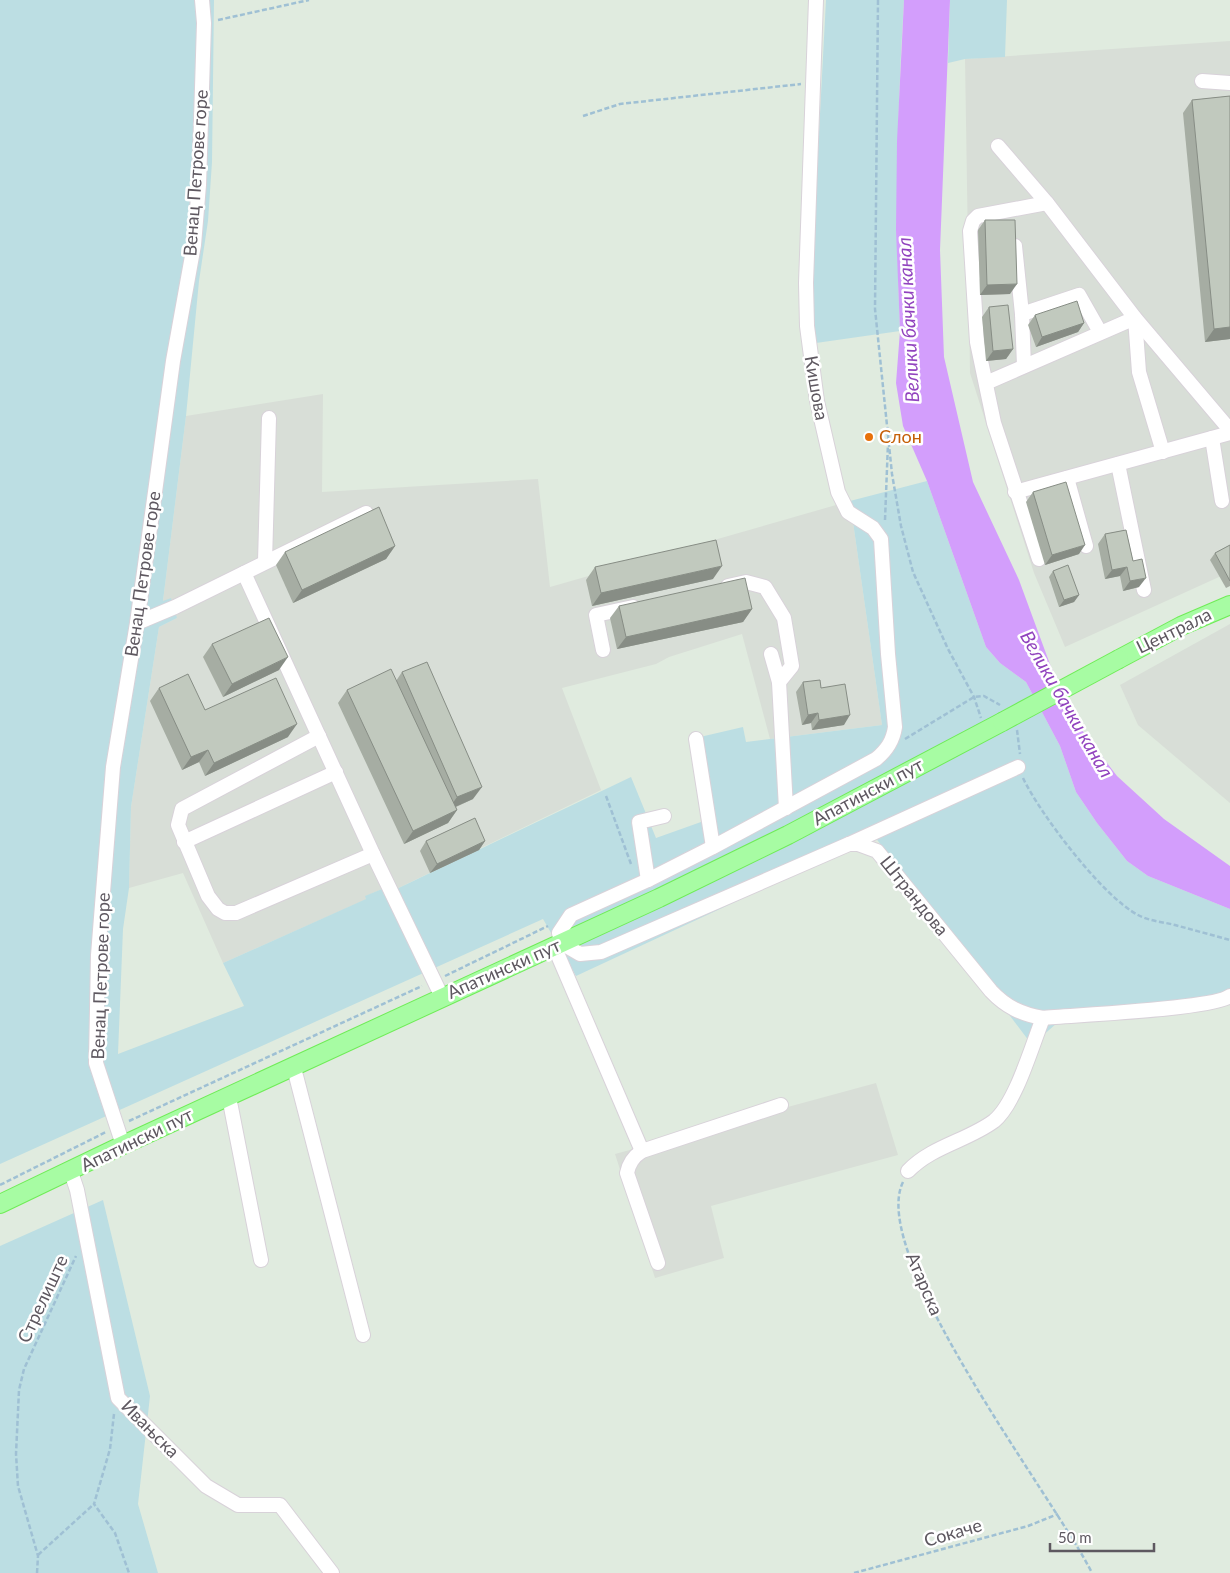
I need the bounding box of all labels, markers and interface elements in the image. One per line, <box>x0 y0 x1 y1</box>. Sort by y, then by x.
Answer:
street label: Венац Петрове горе <box>178 89 212 257</box>
water label: Велики бачки канал <box>892 237 923 403</box>
street label: Кишова <box>800 354 833 422</box>
place label: Слон <box>879 425 922 447</box>
marker: Слон <box>863 431 875 443</box>
street label: Венац Петрове горе <box>119 490 165 658</box>
street label: Централа <box>1132 603 1215 658</box>
water label: Велики бачки канал <box>1016 626 1119 781</box>
street label: Апатински пут <box>809 753 927 829</box>
street label: Штрандова <box>876 851 954 940</box>
street label: Венац Петрове горе <box>86 892 114 1060</box>
street label: Апатински пут <box>443 933 564 1003</box>
street label: Апатински пут <box>77 1102 196 1176</box>
street label: Атарска <box>902 1249 948 1318</box>
street label: Стрелиште <box>12 1251 72 1346</box>
street label: Ивањска <box>117 1395 184 1462</box>
street label: Сокаче <box>921 1513 984 1551</box>
scale bar <box>1050 1520 1154 1552</box>
text: 50 m <box>1058 1528 1092 1546</box>

